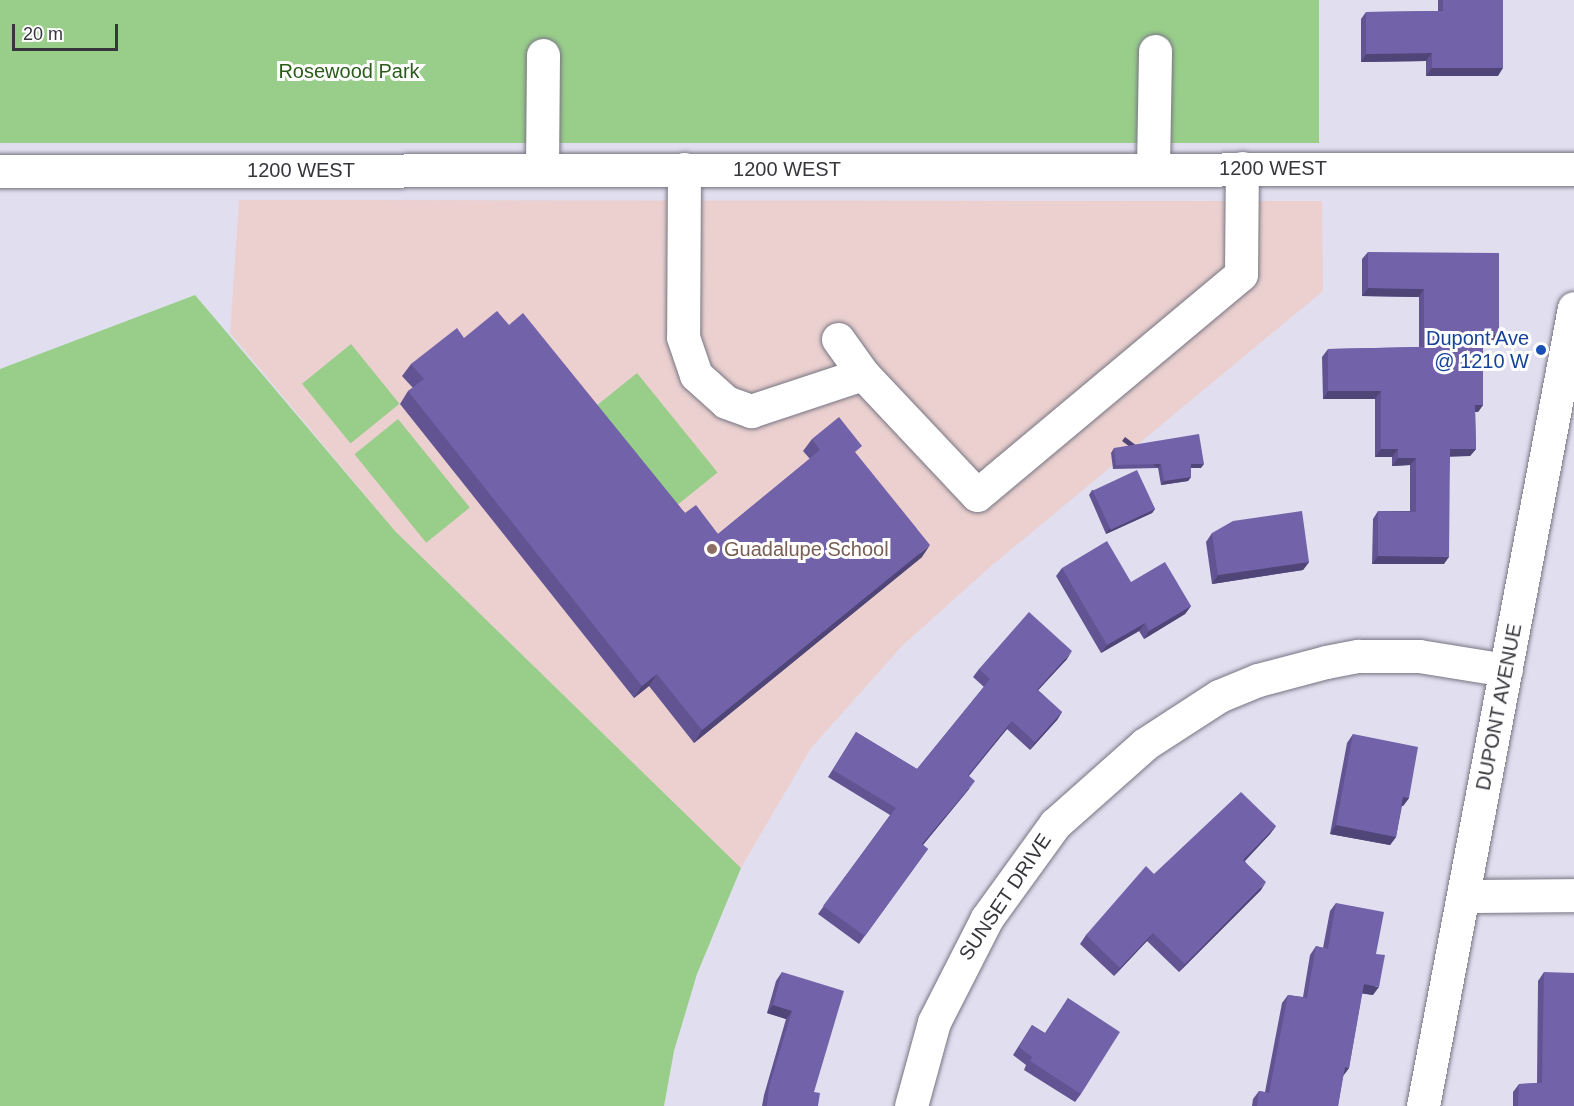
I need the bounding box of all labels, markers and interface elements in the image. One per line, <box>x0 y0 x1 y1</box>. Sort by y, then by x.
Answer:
scale bar <box>15 12 122 50</box>
text: 20 m <box>23 24 63 44</box>
park label: Rosewood Park <box>278 59 420 83</box>
street label: 1200 WEST <box>1219 156 1327 180</box>
street label: 1200 WEST <box>733 157 841 181</box>
street label: 1200 WEST <box>247 158 355 182</box>
place label: Dupont Ave @ 1210 W <box>1425 326 1529 373</box>
marker: Dupont Ave @ 1210 W <box>1534 343 1548 357</box>
place label: Guadalupe School <box>724 537 889 561</box>
marker: Guadalupe School <box>705 542 719 556</box>
street label: DUPONT AVENUE <box>1471 621 1527 793</box>
street label: SUNSET DRIVE <box>954 829 1056 965</box>

